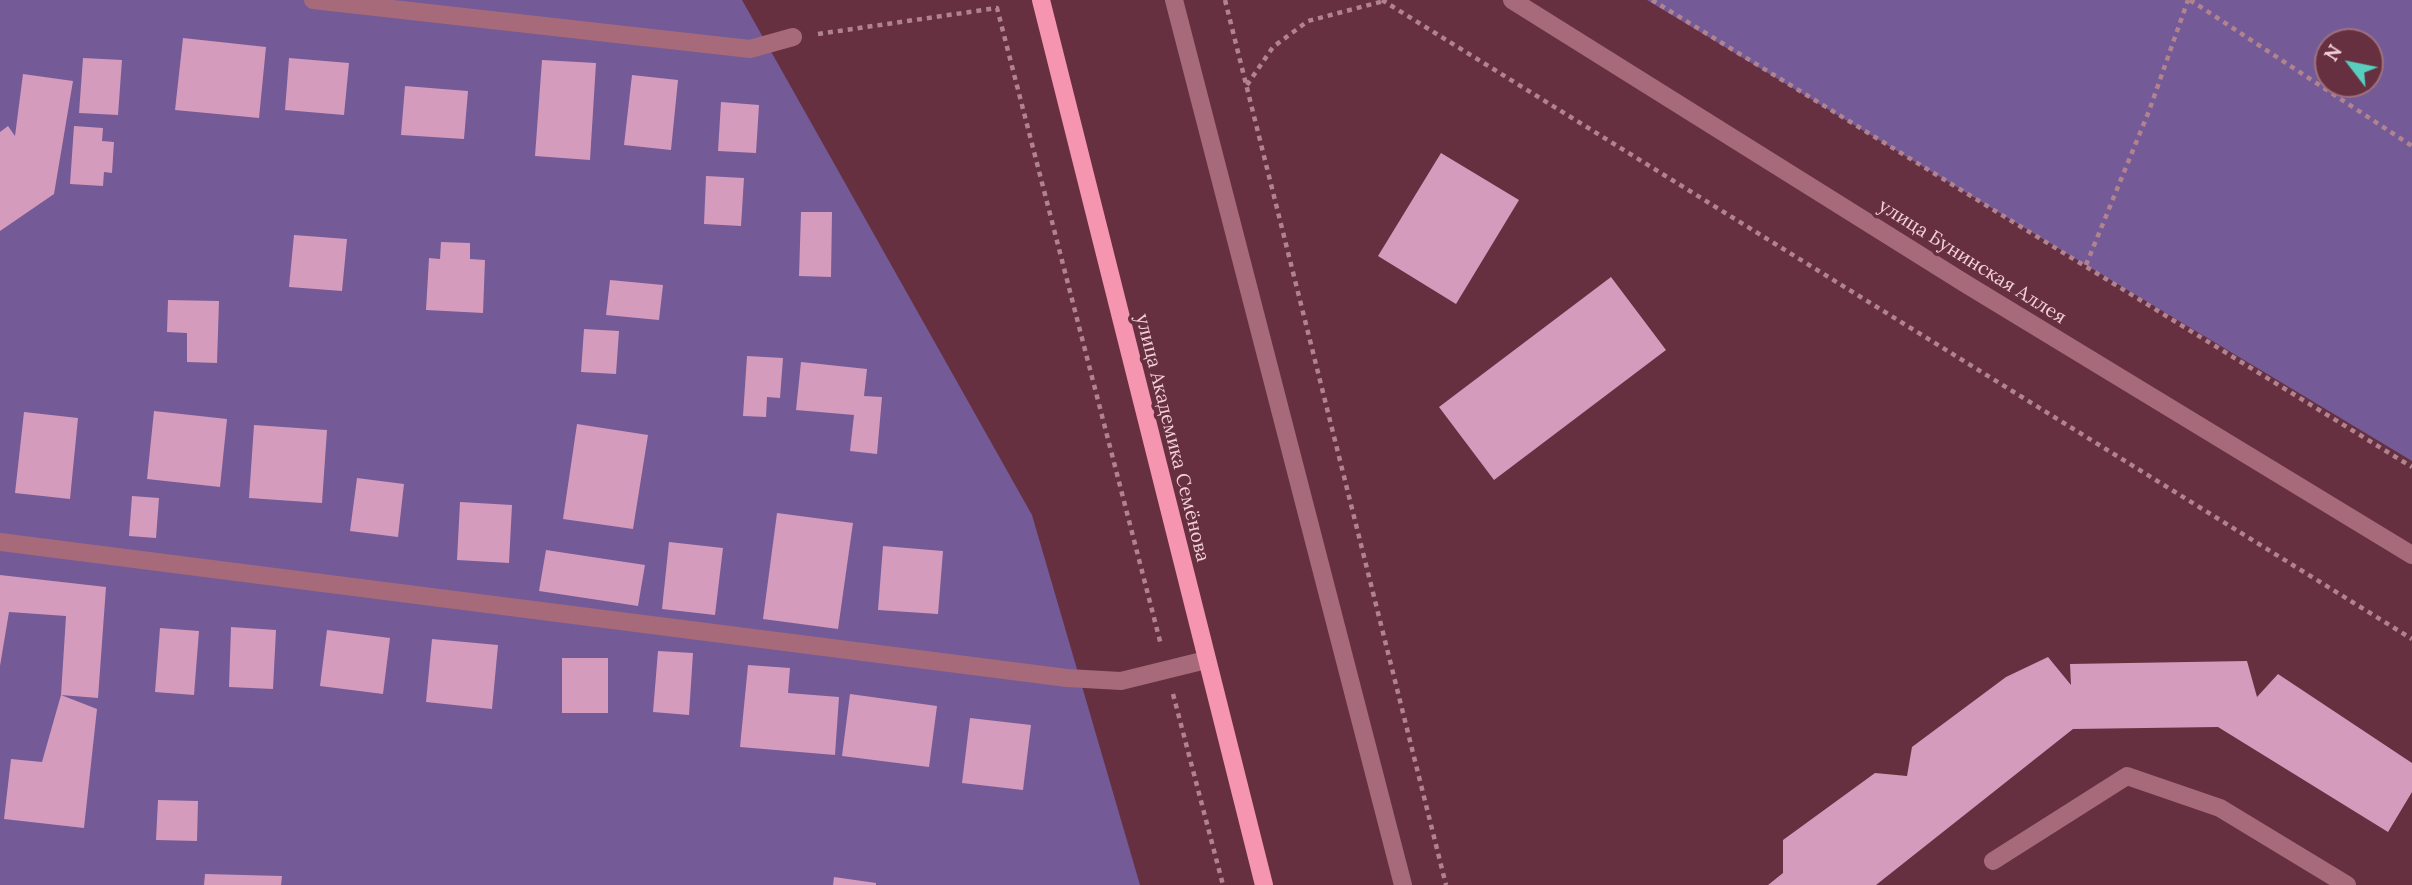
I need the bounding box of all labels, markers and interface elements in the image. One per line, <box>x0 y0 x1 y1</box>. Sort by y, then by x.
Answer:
north arrow <box>2314 28 2384 98</box>
text: N <box>2319 40 2347 66</box>
street label: улица Бунинская Аллея <box>1874 195 2070 329</box>
street label: улица Академика Семёнова <box>1130 312 1214 564</box>

